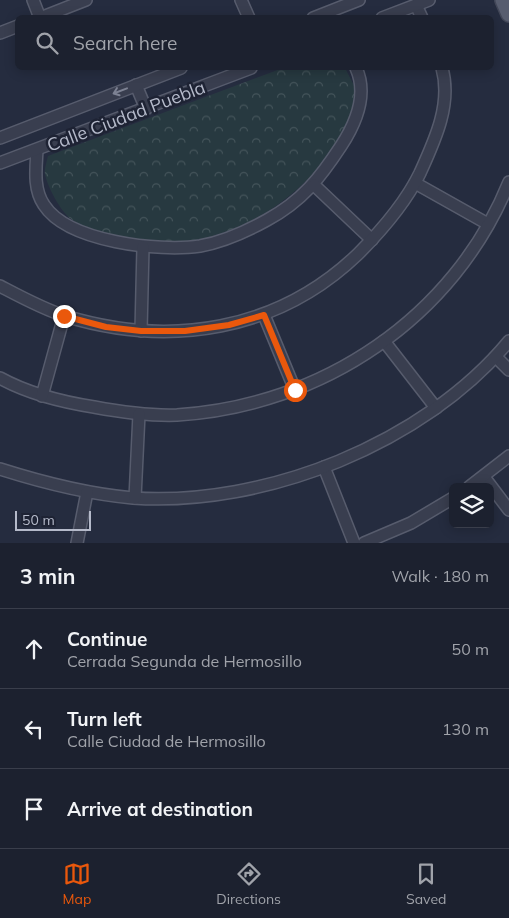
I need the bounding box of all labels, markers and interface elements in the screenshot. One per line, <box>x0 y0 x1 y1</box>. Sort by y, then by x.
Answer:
search box <box>15 15 494 70</box>
icon: search <box>33 29 61 57</box>
text: Search here <box>73 31 177 55</box>
street label: Calle Ciudad Puebla <box>44 75 208 157</box>
one-way arrow <box>112 87 128 96</box>
route end <box>53 305 76 328</box>
route start <box>284 379 307 402</box>
map controls <box>449 483 494 528</box>
button: layers <box>449 483 494 528</box>
scale bar <box>15 508 91 531</box>
text: 50 m <box>22 511 55 529</box>
text: 3 min <box>20 563 75 589</box>
text: Walk · 180 m <box>391 566 489 586</box>
text: Continue <box>67 627 147 651</box>
icon: ahead <box>20 635 48 663</box>
text: 50 m <box>452 639 489 659</box>
text: Cerrada Segunda de Hermosillo <box>67 651 302 671</box>
text: Turn left <box>67 707 142 731</box>
icon: left <box>20 715 48 743</box>
text: 130 m <box>442 719 489 739</box>
text: Calle Ciudad de Hermosillo <box>67 731 266 751</box>
icon: arrive <box>20 795 48 823</box>
text: Arrive at destination <box>67 797 253 821</box>
tab: Map <box>63 860 91 908</box>
tab: Directions <box>216 860 281 908</box>
tab: Saved <box>406 860 446 908</box>

